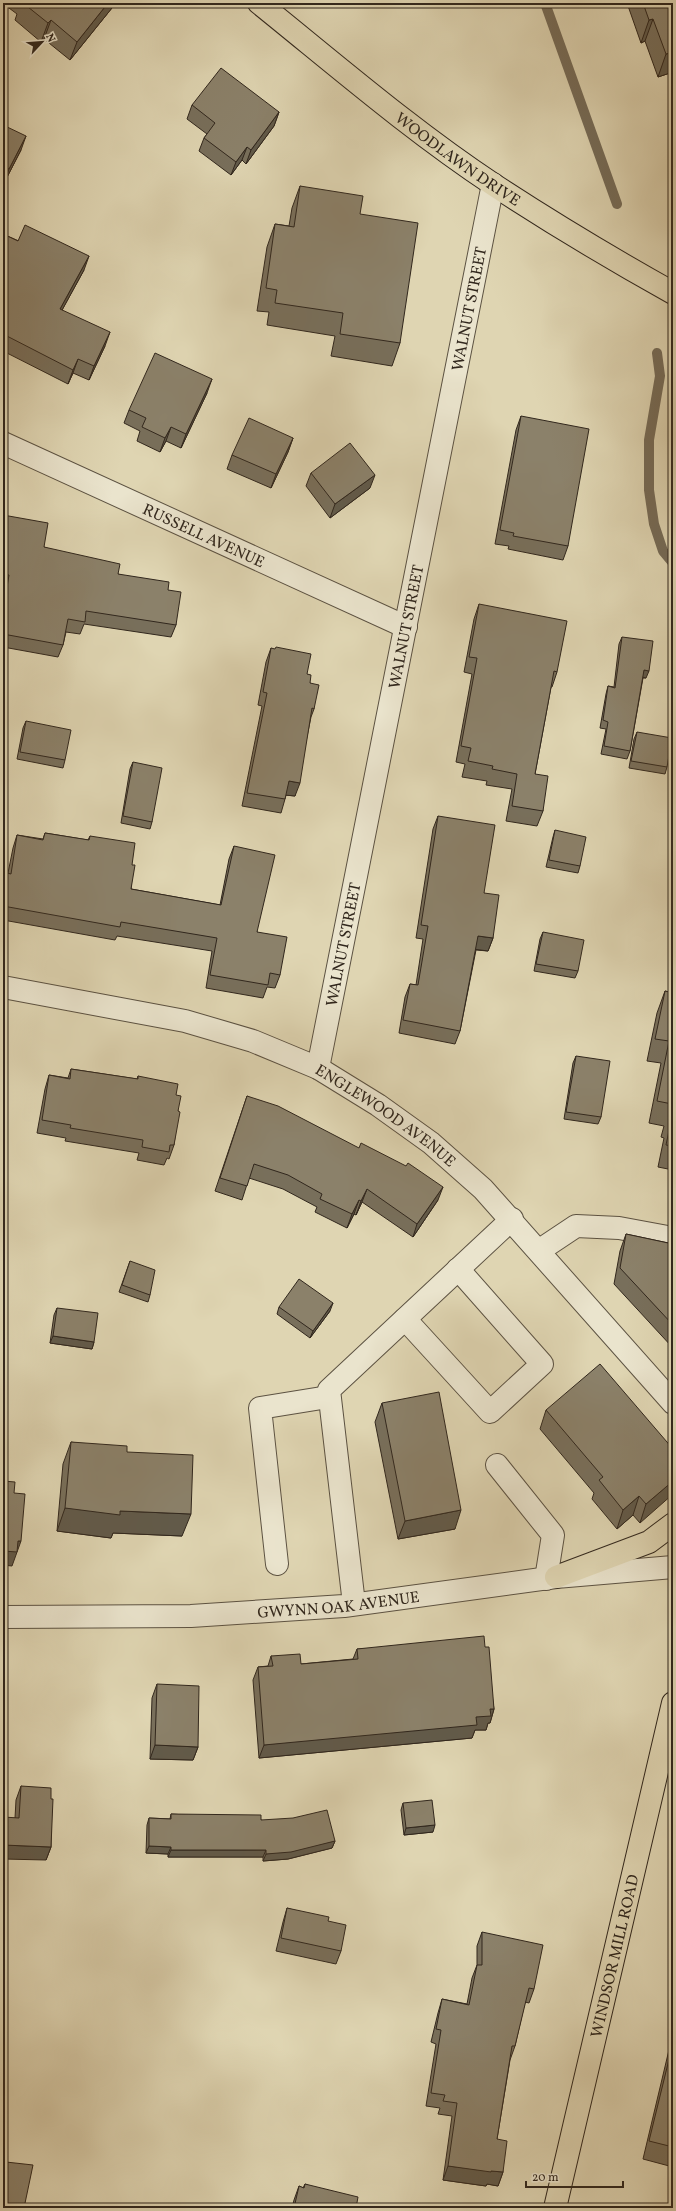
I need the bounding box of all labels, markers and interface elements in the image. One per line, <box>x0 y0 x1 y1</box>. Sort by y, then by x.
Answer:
north arrow <box>22 22 62 62</box>
text: N <box>41 31 58 45</box>
street label: WOODLAWN DRIVE <box>390 108 524 212</box>
street label: WALNUT STREET <box>447 245 493 373</box>
street label: RUSSELL AVENUE <box>139 499 268 574</box>
street label: WALNUT STREET <box>384 563 430 691</box>
street label: WALNUT STREET <box>321 881 367 1009</box>
street label: ENGLEWOOD AVENUE <box>310 1060 460 1173</box>
street label: GWYNN OAK AVENUE <box>257 1587 421 1625</box>
street label: WINDSOR MILL ROAD <box>586 1872 646 2040</box>
scale bar <box>526 2163 623 2189</box>
text: 20 m <box>532 2170 559 2186</box>

